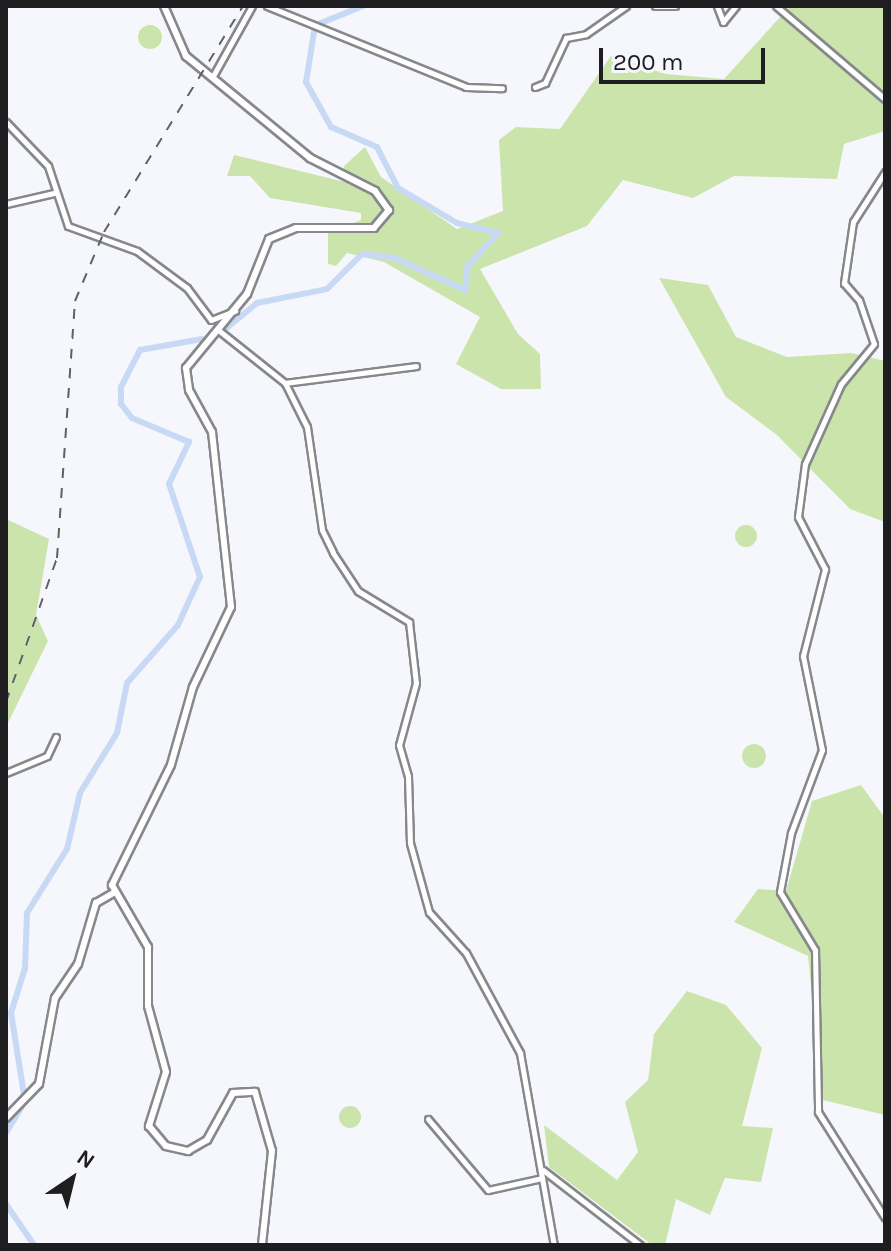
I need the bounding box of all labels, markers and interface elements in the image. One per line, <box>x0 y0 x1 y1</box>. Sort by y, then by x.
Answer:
scale bar <box>603 32 769 82</box>
text: 200 m <box>613 48 684 76</box>
north arrow <box>32 1139 112 1219</box>
text: N <box>72 1144 100 1175</box>

